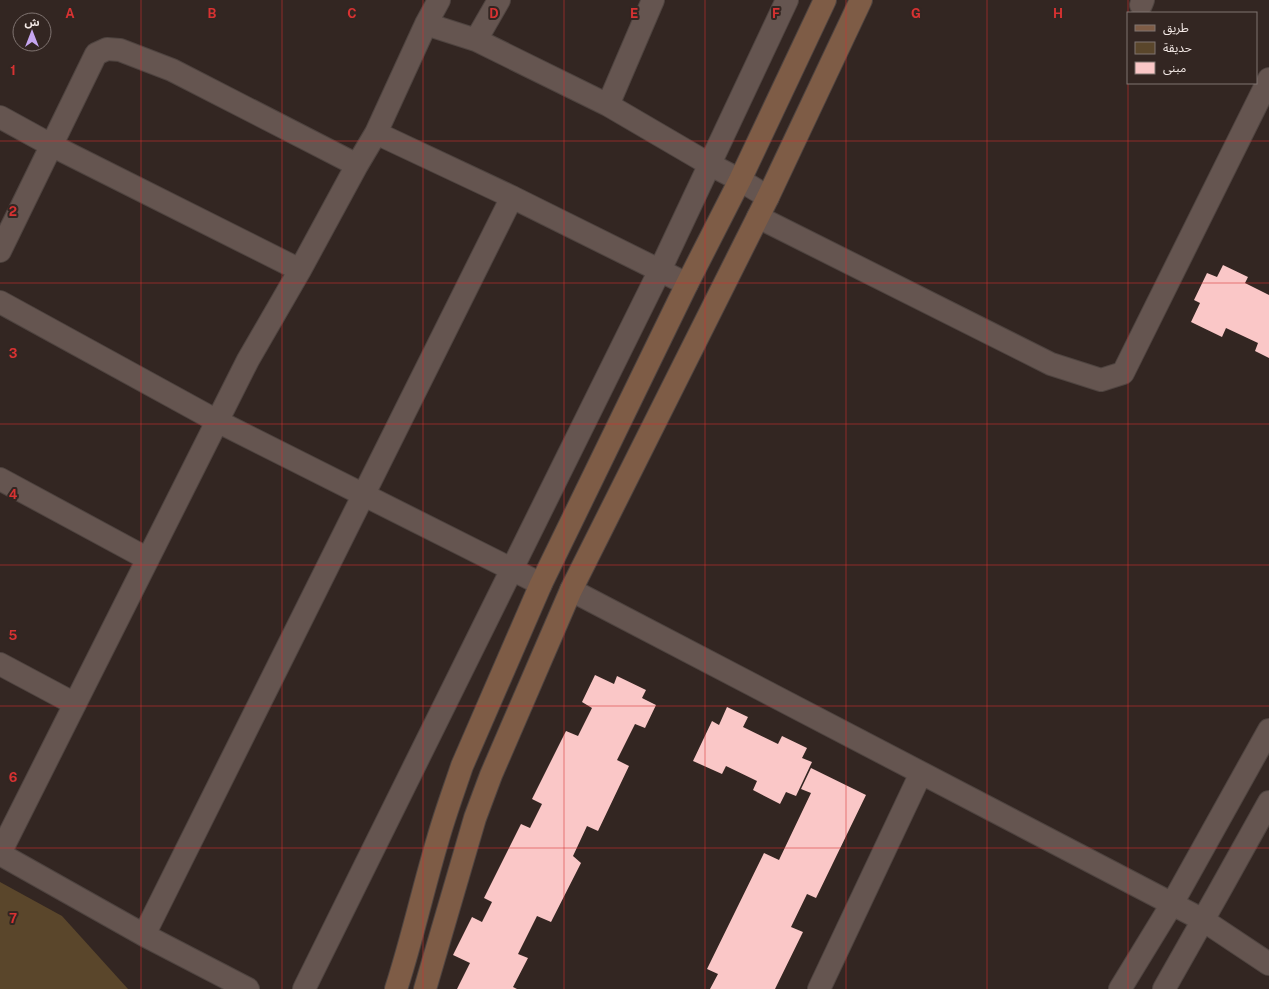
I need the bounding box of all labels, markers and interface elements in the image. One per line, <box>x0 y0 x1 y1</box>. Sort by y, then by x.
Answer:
text: A <box>65 6 75 21</box>
text: B <box>208 6 217 21</box>
text: C <box>347 6 357 21</box>
text: D <box>489 6 499 21</box>
text: E <box>630 6 638 21</box>
text: F <box>772 6 780 21</box>
text: G <box>911 6 921 21</box>
text: H <box>1053 6 1063 21</box>
north arrow <box>12 12 52 52</box>
legend <box>1127 12 1257 84</box>
text: ش <box>24 16 40 29</box>
text: طريق <box>1163 21 1189 36</box>
text: حديقة <box>1163 41 1192 55</box>
text: مبنى <box>1163 61 1186 75</box>
text: 1 <box>10 63 16 78</box>
text: 2 <box>9 204 17 219</box>
text: 3 <box>9 346 18 361</box>
text: 4 <box>9 487 18 502</box>
text: 5 <box>9 628 18 643</box>
text: 6 <box>9 770 18 785</box>
text: 7 <box>9 911 17 926</box>

